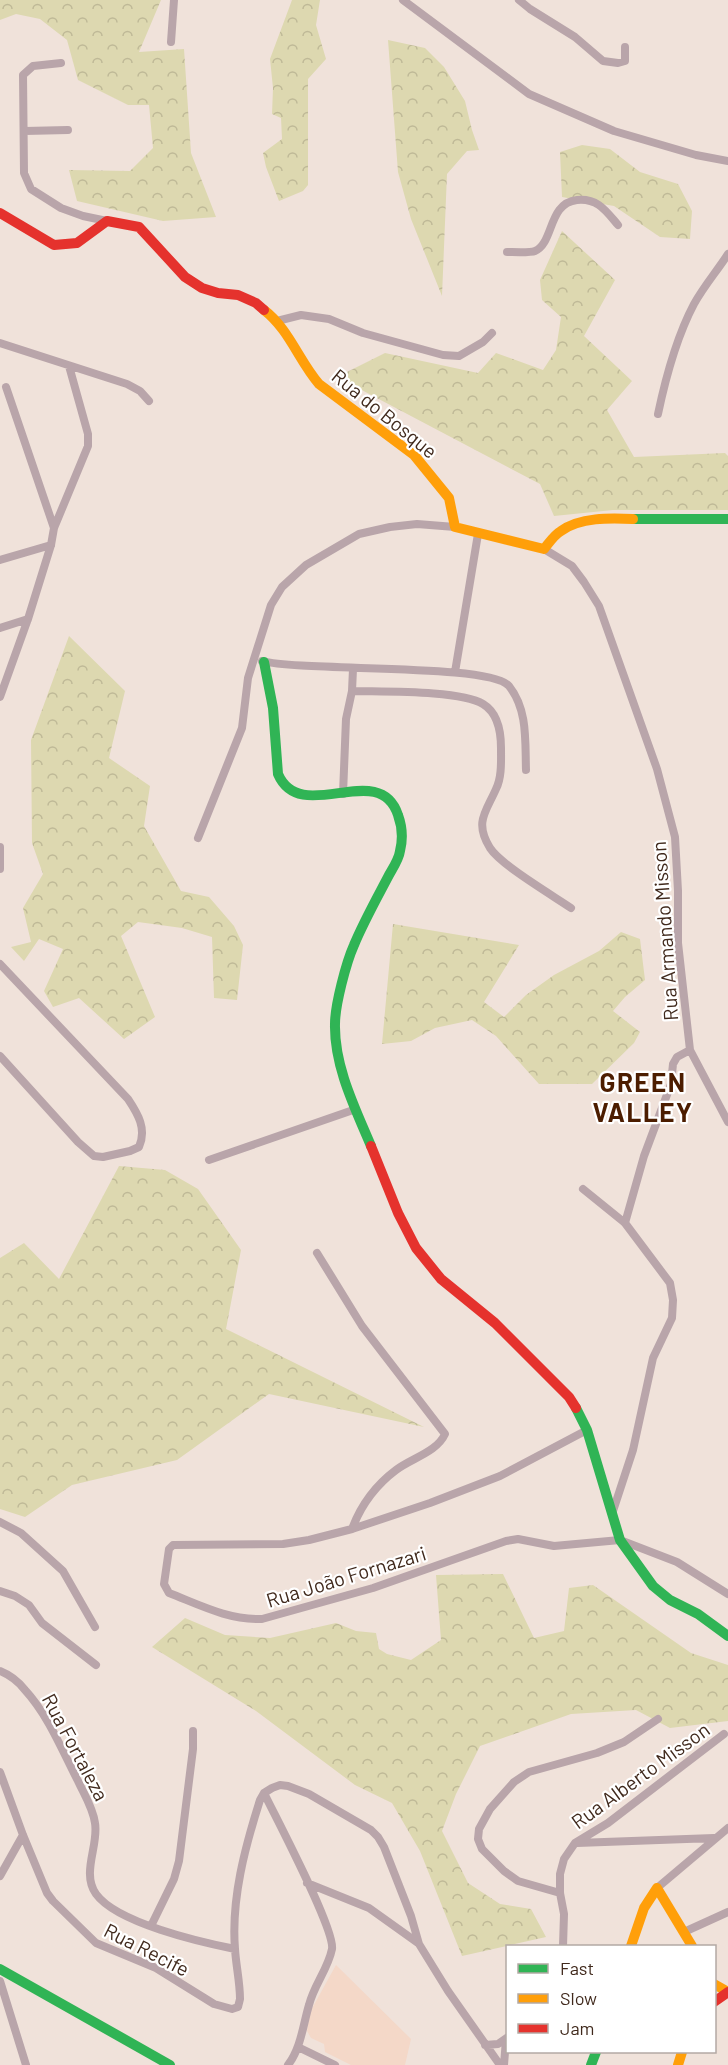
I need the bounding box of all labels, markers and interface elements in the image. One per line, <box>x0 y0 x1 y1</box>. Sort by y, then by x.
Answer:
street label: Rua do Bosque <box>328 363 442 463</box>
street label: Rua Armando Misson <box>646 840 682 1022</box>
district label: GREEN VALLEY <box>593 1066 693 1127</box>
street label: Rua João Fornazari <box>263 1540 429 1612</box>
street label: Rua Fortaleza <box>38 1689 114 1805</box>
street label: Rua Alberto Misson <box>566 1717 714 1833</box>
street label: Rua Recife <box>100 1917 194 1981</box>
legend <box>506 1945 716 2053</box>
text: Fast <box>560 1957 594 1979</box>
text: Slow <box>560 1987 597 2009</box>
text: Jam <box>560 2017 594 2039</box>

